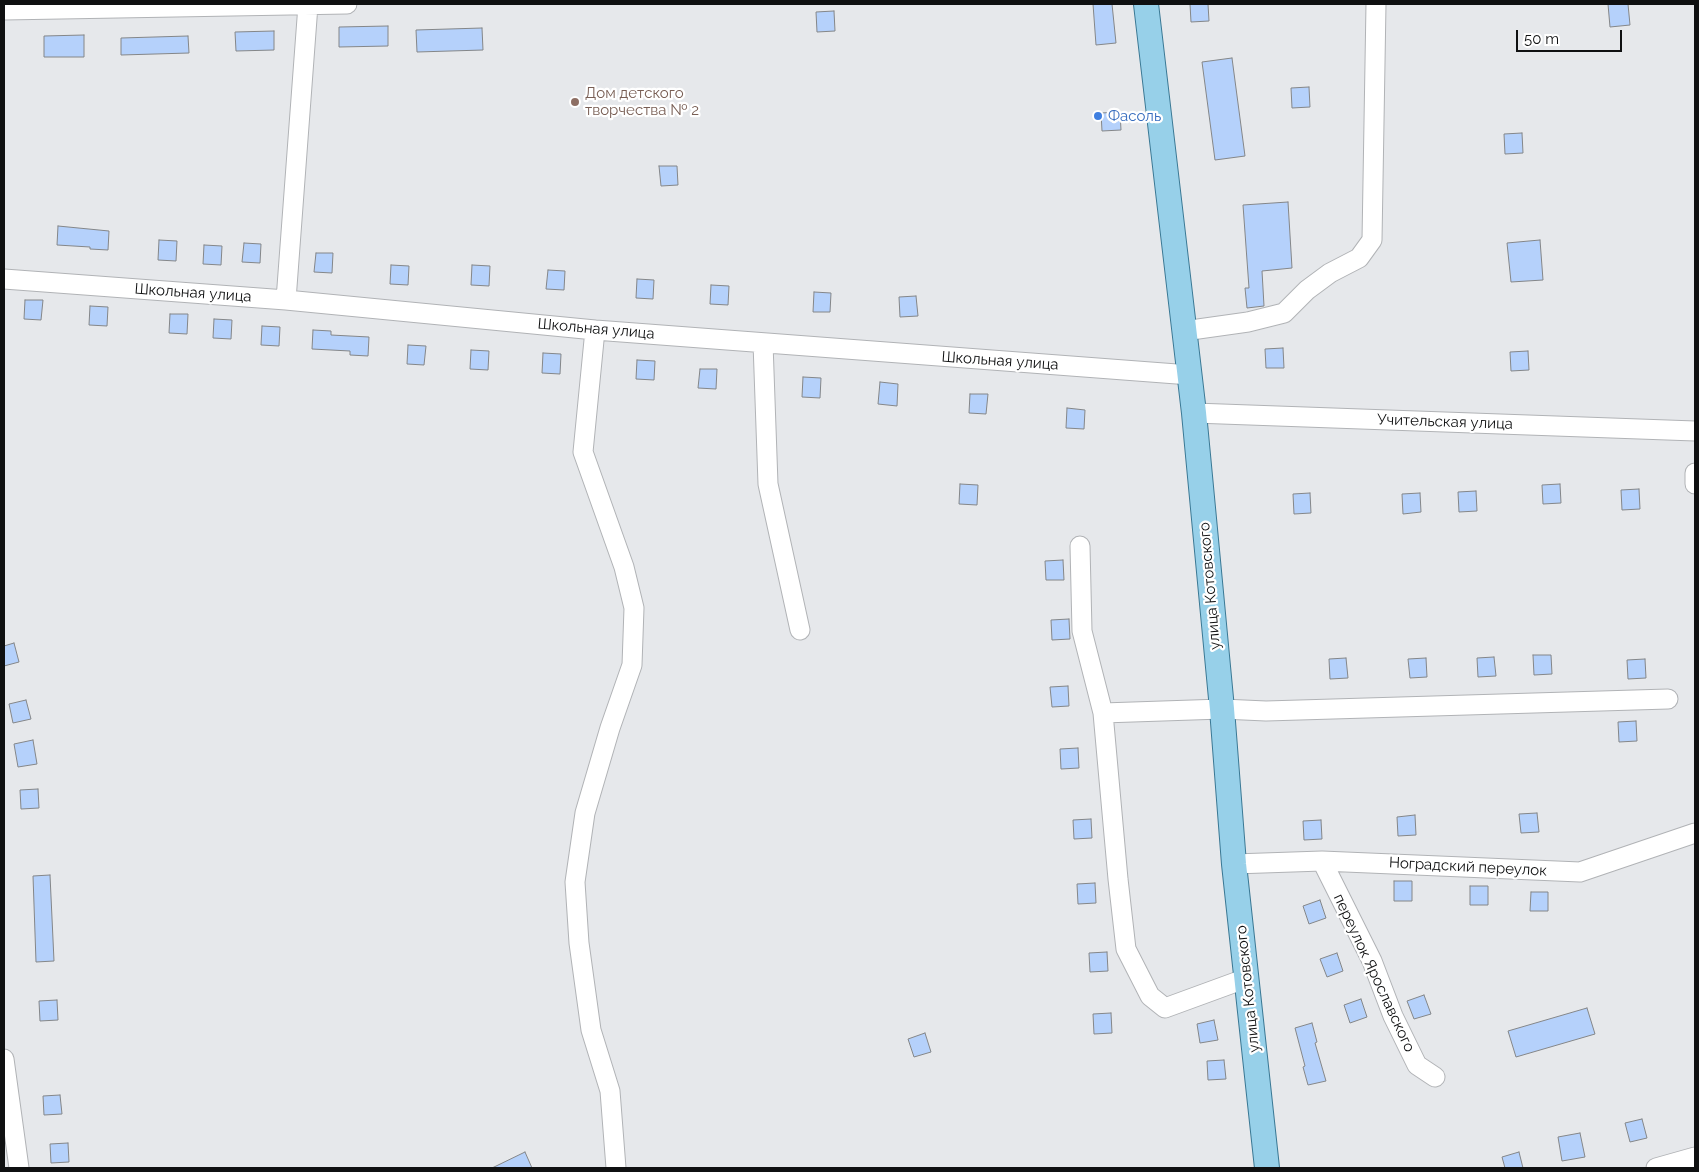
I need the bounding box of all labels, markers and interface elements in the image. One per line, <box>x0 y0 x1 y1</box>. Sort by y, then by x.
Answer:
scale bar <box>1519 20 1625 52</box>
text: 50 m <box>1524 30 1559 48</box>
place label: Дом детского творчества № 2 <box>585 84 699 119</box>
marker: Дом детского творчества № 2 <box>569 96 581 108</box>
place label: Фасоль <box>1108 107 1161 125</box>
marker: Фасоль <box>1092 110 1104 122</box>
street label: Школьная улица <box>134 280 252 306</box>
street label: Школьная улица <box>537 315 655 343</box>
street label: Школьная улица <box>941 348 1059 374</box>
street label: Учительская улица <box>1377 411 1513 433</box>
street label: улица Котовского <box>1195 522 1225 650</box>
street label: Ноградский переулок <box>1388 854 1548 880</box>
street label: переулок Ярославского <box>1329 891 1419 1055</box>
street label: улица Котовского <box>1232 924 1264 1054</box>

